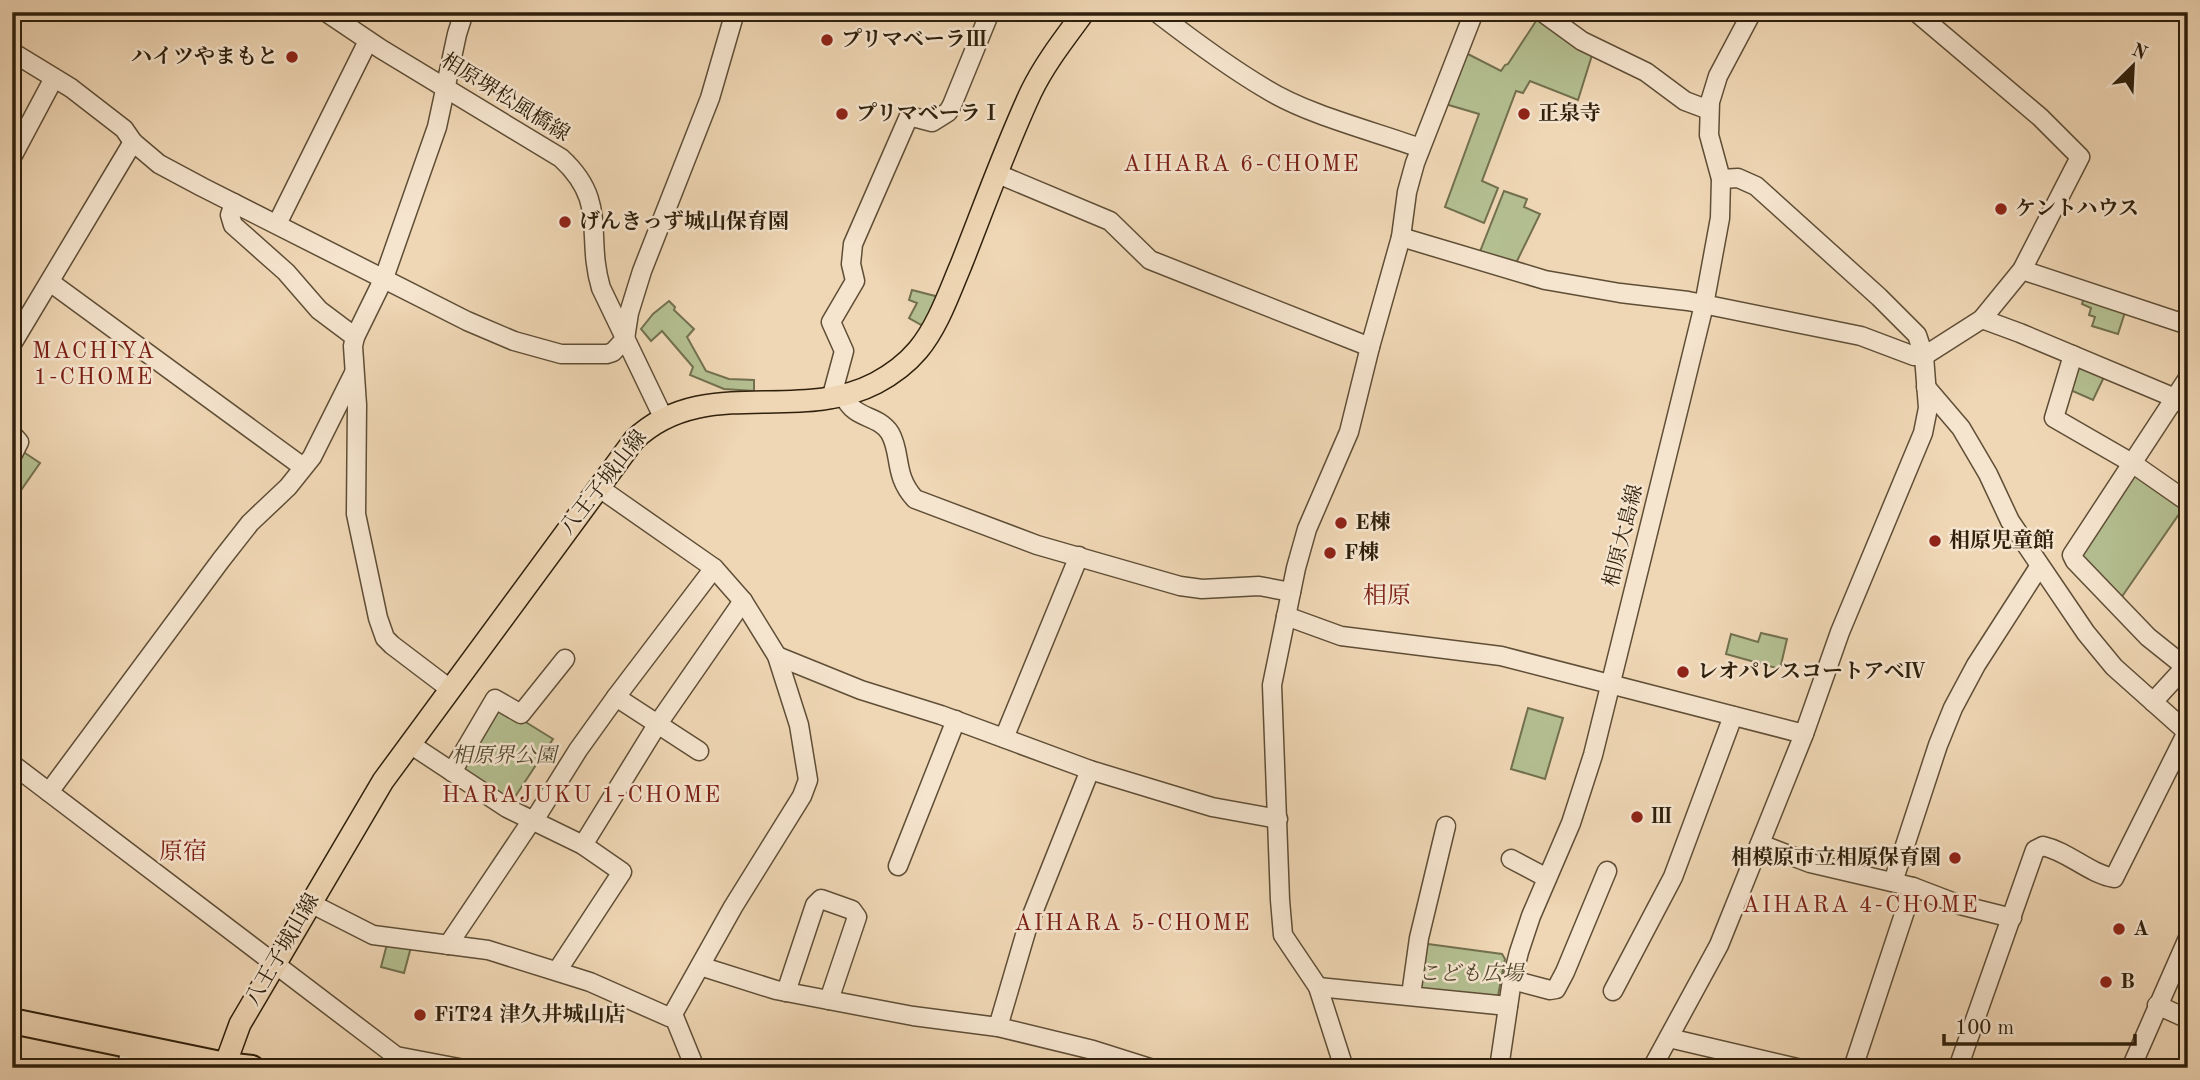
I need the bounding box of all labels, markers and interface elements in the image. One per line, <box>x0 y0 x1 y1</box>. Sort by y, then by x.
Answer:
place label: プリマベーラⅢ <box>841 28 987 51</box>
marker: プリマベーラⅢ <box>819 32 835 48</box>
north arrow <box>2098 32 2168 102</box>
text: N <box>2128 41 2150 65</box>
place label: ハイツやまもと <box>131 45 278 68</box>
street label: 相原堺松風橋線 <box>437 48 574 146</box>
marker: ハイツやまもと <box>284 49 300 65</box>
place label: プリマベーラⅠ <box>856 102 1002 125</box>
place label: 正泉寺 <box>1538 102 1601 125</box>
marker: プリマベーラⅠ <box>834 106 850 122</box>
marker: 正泉寺 <box>1516 106 1532 122</box>
district label: AIHARA 6-CHOME <box>1123 153 1361 176</box>
place label: ケントハウス <box>2015 198 2139 220</box>
marker: ケントハウス <box>1993 201 2009 217</box>
place label: げんきっず城山保育園 <box>579 210 789 233</box>
marker: げんきっず城山保育園 <box>557 214 573 230</box>
district label: MACHIYA 1-CHOME <box>32 340 156 389</box>
street label: 八王子城山線 <box>555 426 651 539</box>
street label: 相原大島線 <box>1599 482 1647 589</box>
place label: E棟 <box>1355 511 1391 534</box>
marker: E棟 <box>1333 515 1349 531</box>
place label: 相原児童館 <box>1949 529 2054 552</box>
marker: 相原児童館 <box>1927 533 1943 549</box>
place label: F棟 <box>1344 541 1379 564</box>
marker: F棟 <box>1322 545 1338 561</box>
district label: 相原 <box>1363 582 1411 609</box>
place label: レオパレスコートアベⅣ <box>1697 661 1925 683</box>
marker: レオパレスコートアベⅣ <box>1675 664 1691 680</box>
park label: 相原界公園 <box>452 744 559 767</box>
district label: HARAJUKU 1-CHOME <box>442 784 722 807</box>
place label: Ⅲ <box>1651 807 1672 828</box>
marker: Ⅲ <box>1629 809 1645 825</box>
district label: 原宿 <box>159 838 207 865</box>
place label: 相模原市立相原保育園 <box>1731 846 1941 869</box>
marker: 相模原市立相原保育園 <box>1947 850 1963 866</box>
street label: 八王子城山線 <box>241 889 324 1010</box>
district label: AIHARA 4-CHOME <box>1742 894 1980 917</box>
district label: AIHARA 5-CHOME <box>1014 912 1252 935</box>
place label: A <box>2133 919 2149 940</box>
marker: A <box>2111 921 2127 937</box>
park label: こども広場 <box>1419 962 1525 985</box>
place label: B <box>2120 972 2135 993</box>
marker: B <box>2098 974 2114 990</box>
place label: FiT24 津久井城山店 <box>434 1003 626 1026</box>
scale bar <box>1944 1003 2135 1047</box>
marker: FiT24 津久井城山店 <box>412 1007 428 1023</box>
text: 100 m <box>1955 1018 2014 1039</box>

